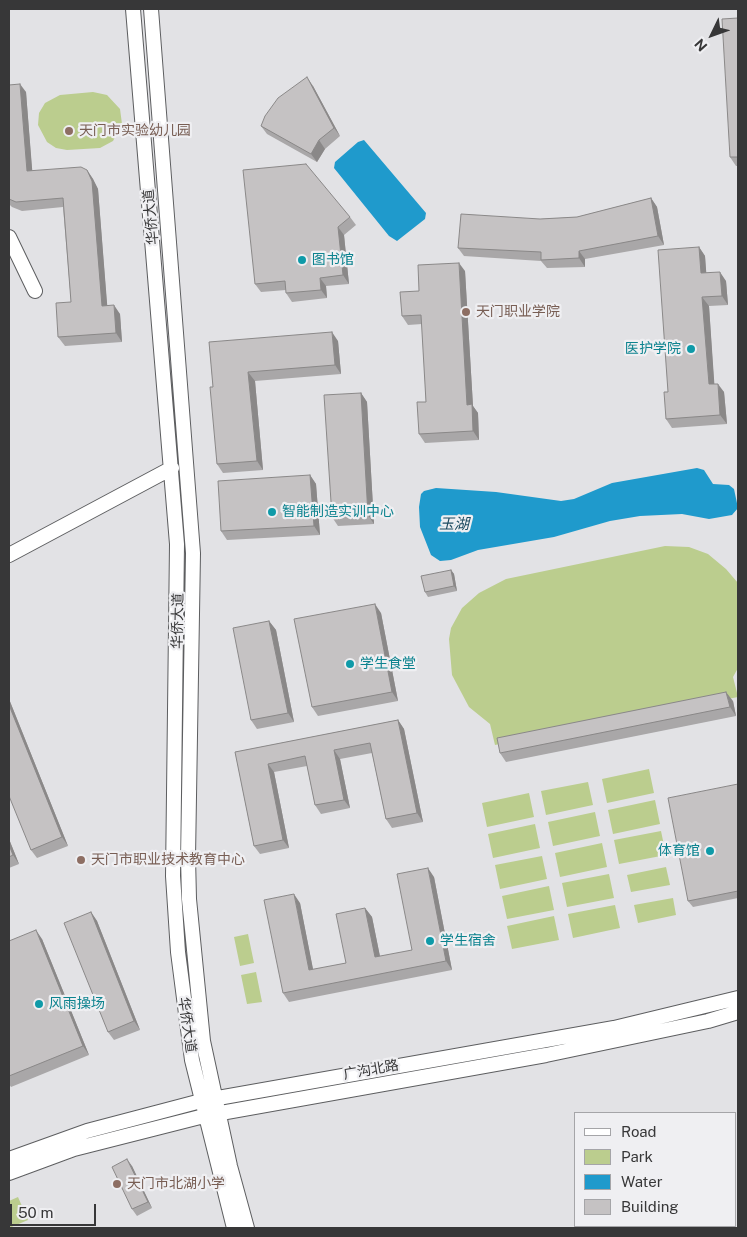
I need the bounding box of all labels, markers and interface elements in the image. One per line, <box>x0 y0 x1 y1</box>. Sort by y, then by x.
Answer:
north arrow <box>687 10 737 60</box>
text: N <box>691 36 710 54</box>
place label: 天门市实验幼儿园 <box>79 123 191 139</box>
marker: 天门市实验幼儿园 <box>63 125 75 137</box>
street label: 华侨大道 <box>140 188 162 246</box>
place label: 图书馆 <box>312 252 354 268</box>
marker: 图书馆 <box>296 254 308 266</box>
place label: 天门职业学院 <box>476 304 560 320</box>
marker: 天门职业学院 <box>460 306 472 318</box>
place label: 医护学院 <box>625 341 681 357</box>
marker: 医护学院 <box>685 343 697 355</box>
place label: 智能制造实训中心 <box>282 504 394 520</box>
marker: 智能制造实训中心 <box>266 506 278 518</box>
water label: 玉湖 <box>439 515 469 533</box>
street label: 华侨大道 <box>169 593 187 649</box>
place label: 学生食堂 <box>360 656 416 672</box>
marker: 学生食堂 <box>344 658 356 670</box>
place label: 体育馆 <box>658 843 700 859</box>
marker: 体育馆 <box>704 845 716 857</box>
place label: 天门市职业技术教育中心 <box>91 852 245 868</box>
marker: 天门市职业技术教育中心 <box>75 854 87 866</box>
place label: 学生宿舍 <box>440 933 496 949</box>
marker: 学生宿舍 <box>424 935 436 947</box>
place label: 风雨操场 <box>49 996 105 1012</box>
street label: 华侨大道 <box>175 996 199 1054</box>
marker: 风雨操场 <box>33 998 45 1010</box>
street label: 广沟北路 <box>342 1057 400 1083</box>
legend <box>574 1112 737 1227</box>
text: Road <box>621 1123 657 1140</box>
text: Park <box>621 1148 653 1165</box>
text: Water <box>621 1173 663 1190</box>
place label: 天门市北湖小学 <box>127 1176 225 1192</box>
marker: 天门市北湖小学 <box>111 1178 123 1190</box>
scale bar <box>12 1194 99 1226</box>
text: Building <box>621 1198 679 1215</box>
text: 50 m <box>18 1204 53 1221</box>

